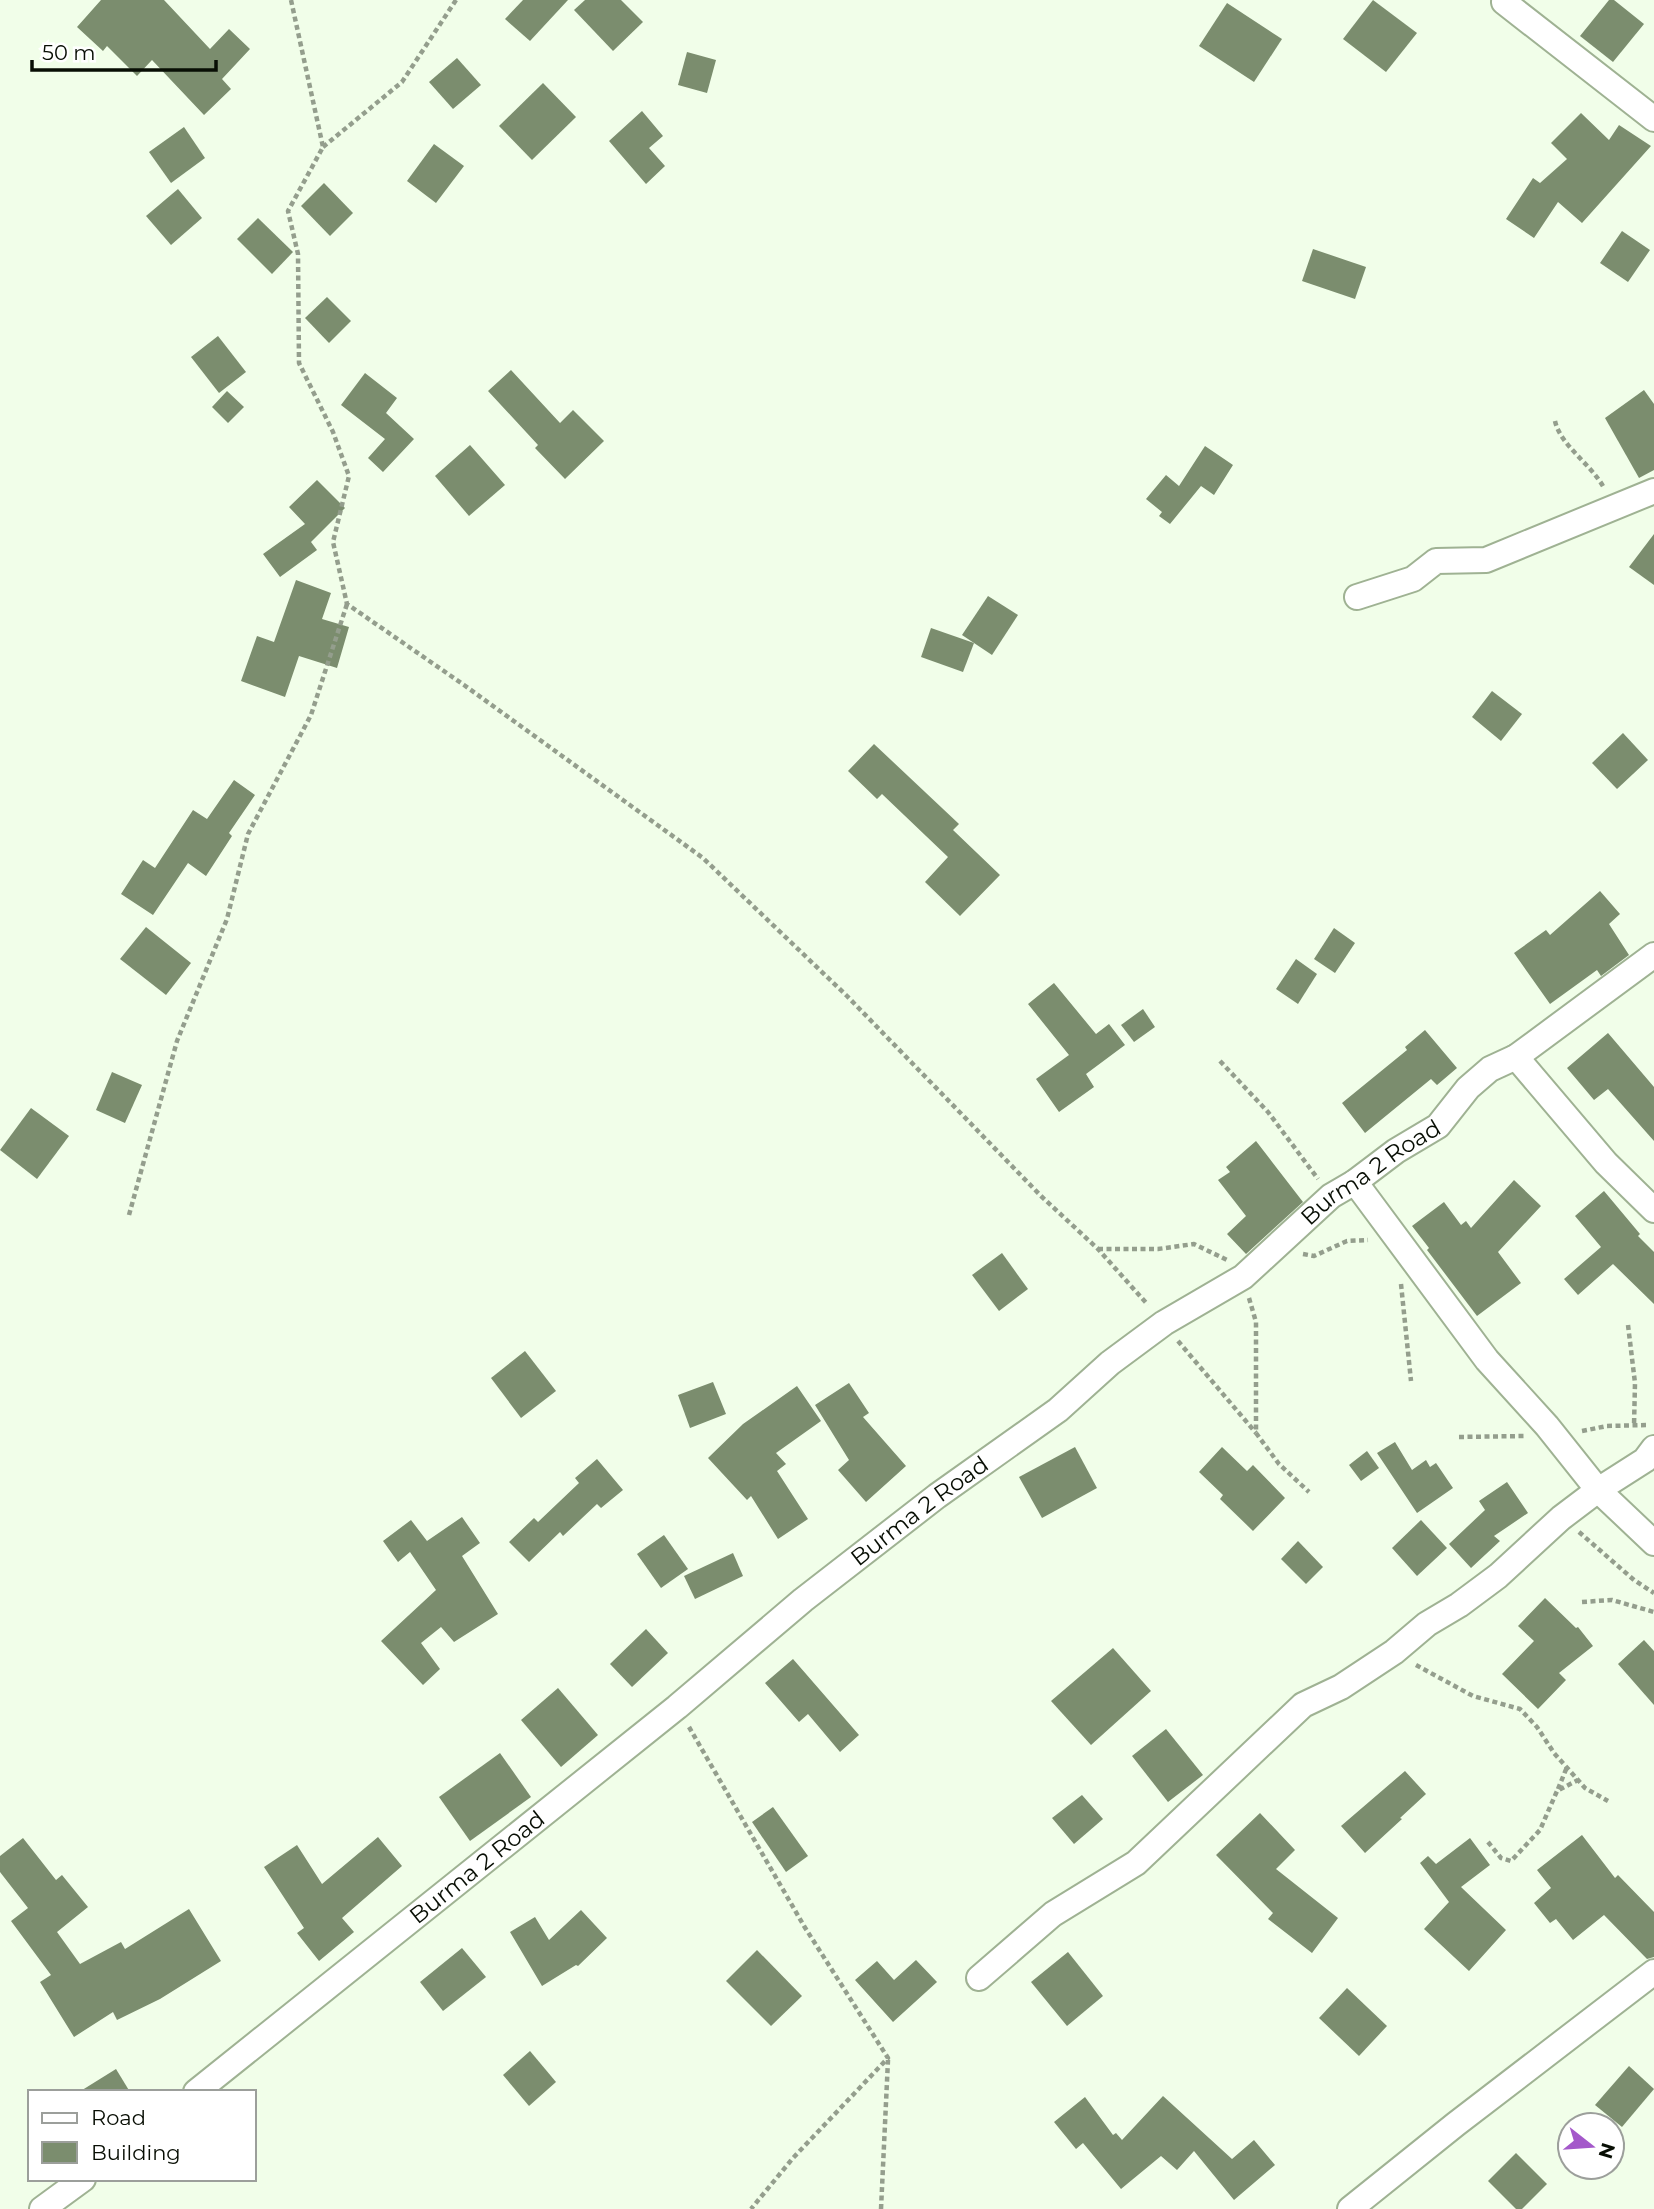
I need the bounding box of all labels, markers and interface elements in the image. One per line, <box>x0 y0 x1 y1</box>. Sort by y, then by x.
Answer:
scale bar <box>32 28 215 72</box>
text: 50 m <box>42 40 96 65</box>
street label: Burma 2 Road <box>1295 1114 1446 1231</box>
street label: Burma 2 Road <box>845 1450 994 1572</box>
street label: Burma 2 Road <box>404 1805 550 1930</box>
legend <box>28 2090 256 2181</box>
text: Road <box>91 2105 146 2130</box>
north arrow <box>1556 2111 1626 2181</box>
text: Building <box>91 2140 181 2165</box>
text: N <box>1594 2140 1620 2162</box>

